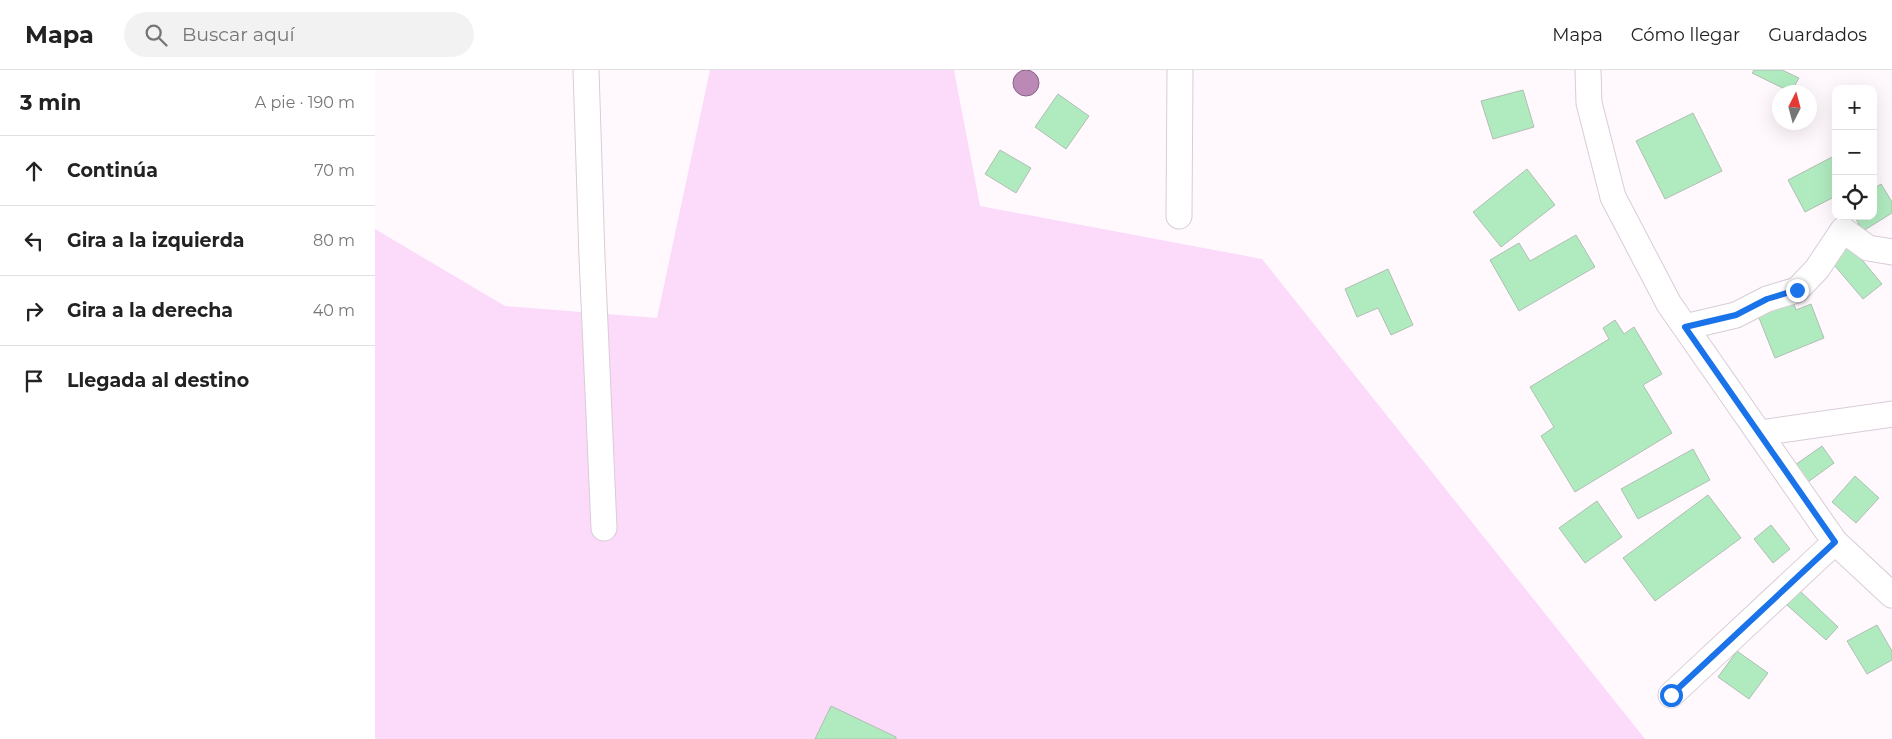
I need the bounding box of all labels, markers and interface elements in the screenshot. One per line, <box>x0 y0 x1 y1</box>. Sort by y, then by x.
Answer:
search box <box>124 12 474 57</box>
text: Mapa <box>25 20 94 49</box>
icon: search <box>142 21 170 49</box>
text: Buscar aquí <box>182 23 295 46</box>
text: Mapa <box>1552 24 1603 46</box>
text: Cómo llegar <box>1631 24 1740 46</box>
text: Guardados <box>1768 24 1867 46</box>
north arrow <box>1772 85 1817 130</box>
map controls <box>1832 85 1877 220</box>
button: + <box>1832 85 1877 130</box>
text: 3 min <box>20 90 81 115</box>
text: A pie · 190 m <box>255 93 355 112</box>
button: − <box>1832 130 1877 175</box>
icon: ahead <box>20 157 48 185</box>
text: Continúa <box>67 159 158 182</box>
text: 70 m <box>314 161 355 180</box>
button: locate <box>1832 175 1877 220</box>
icon: left <box>20 227 48 255</box>
text: Gira a la izquierda <box>67 229 245 252</box>
text: 80 m <box>313 231 355 250</box>
route end <box>1786 279 1809 302</box>
icon: right <box>20 297 48 325</box>
text: Gira a la derecha <box>67 299 233 322</box>
text: 40 m <box>313 301 355 320</box>
icon: arrive <box>20 367 48 395</box>
text: Llegada al destino <box>67 369 249 392</box>
route start <box>1660 684 1683 707</box>

